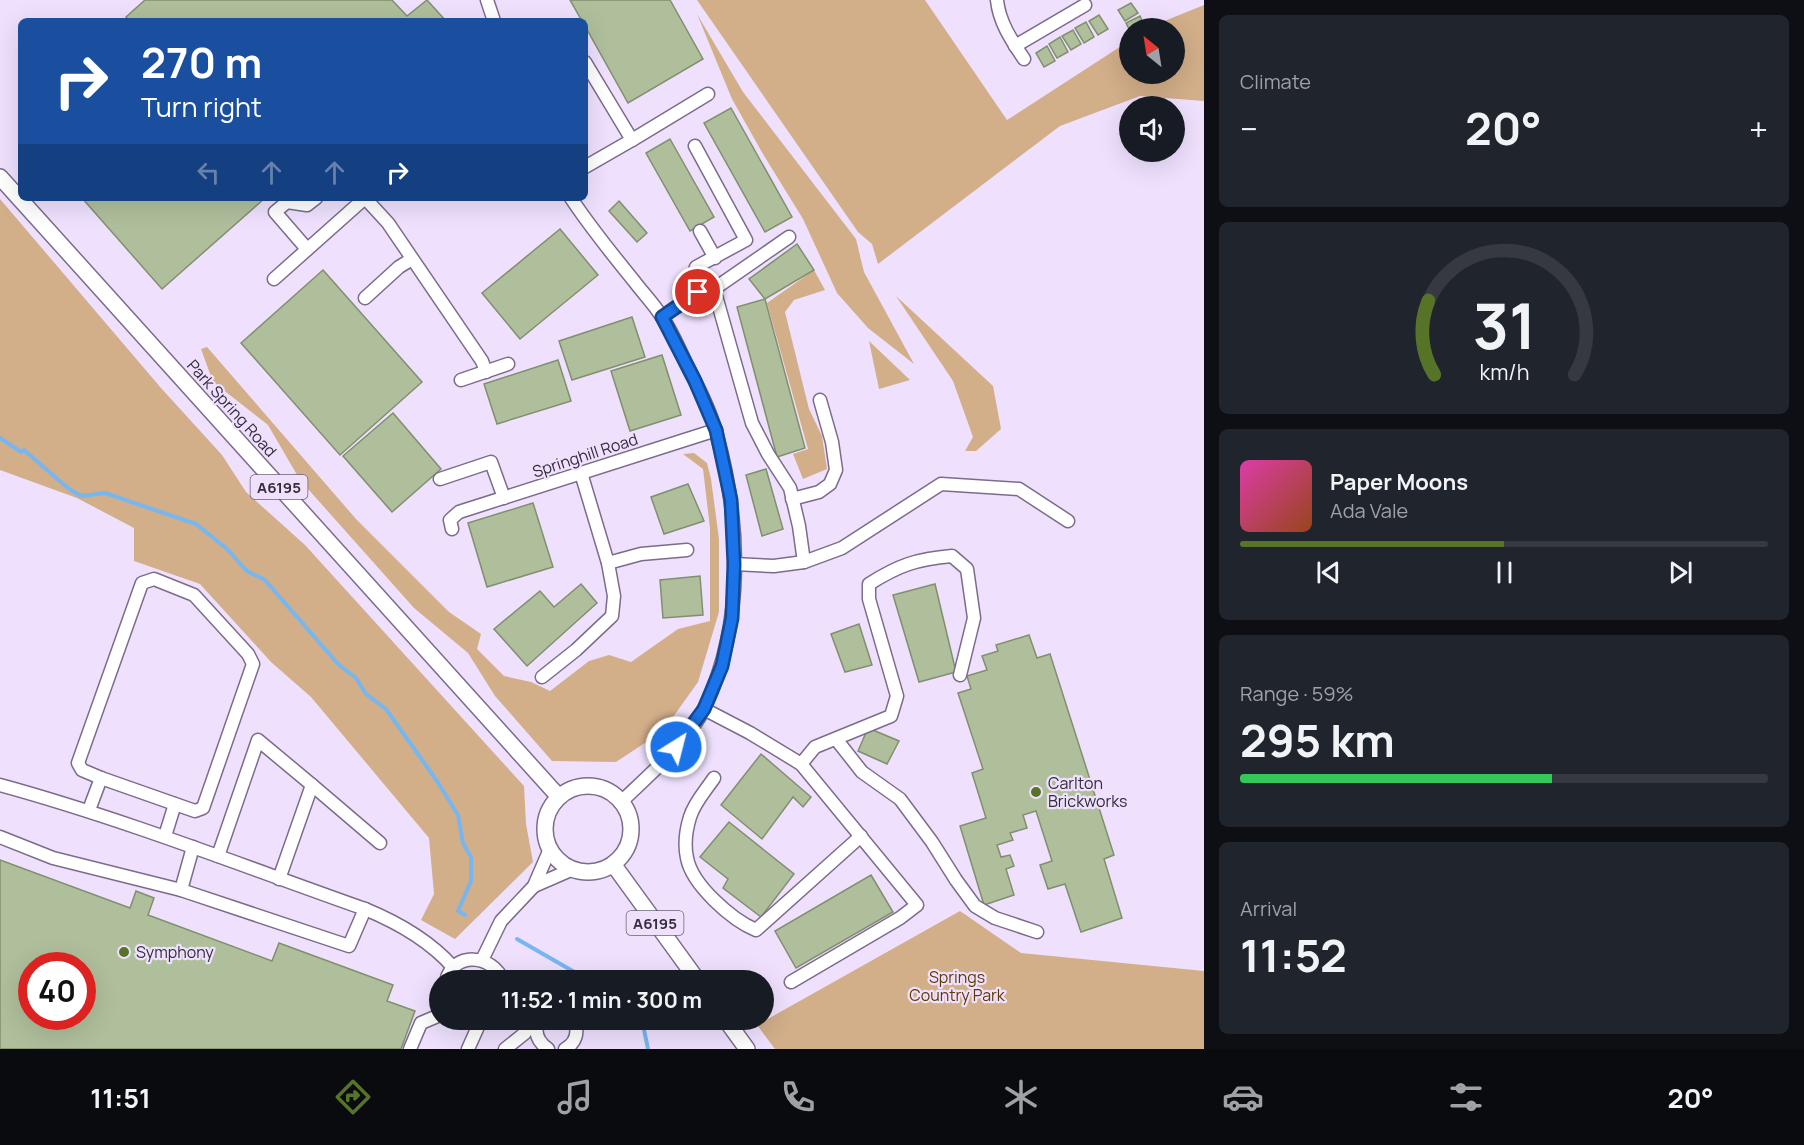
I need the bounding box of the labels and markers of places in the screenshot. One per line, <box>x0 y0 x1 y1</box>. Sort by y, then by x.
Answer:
pin <box>672 266 723 317</box>
place label: Carlton Brickworks <box>1048 772 1127 812</box>
marker: Carlton Brickworks <box>1029 785 1043 799</box>
place label: Symphony <box>136 941 214 963</box>
marker: Symphony <box>117 945 131 959</box>

